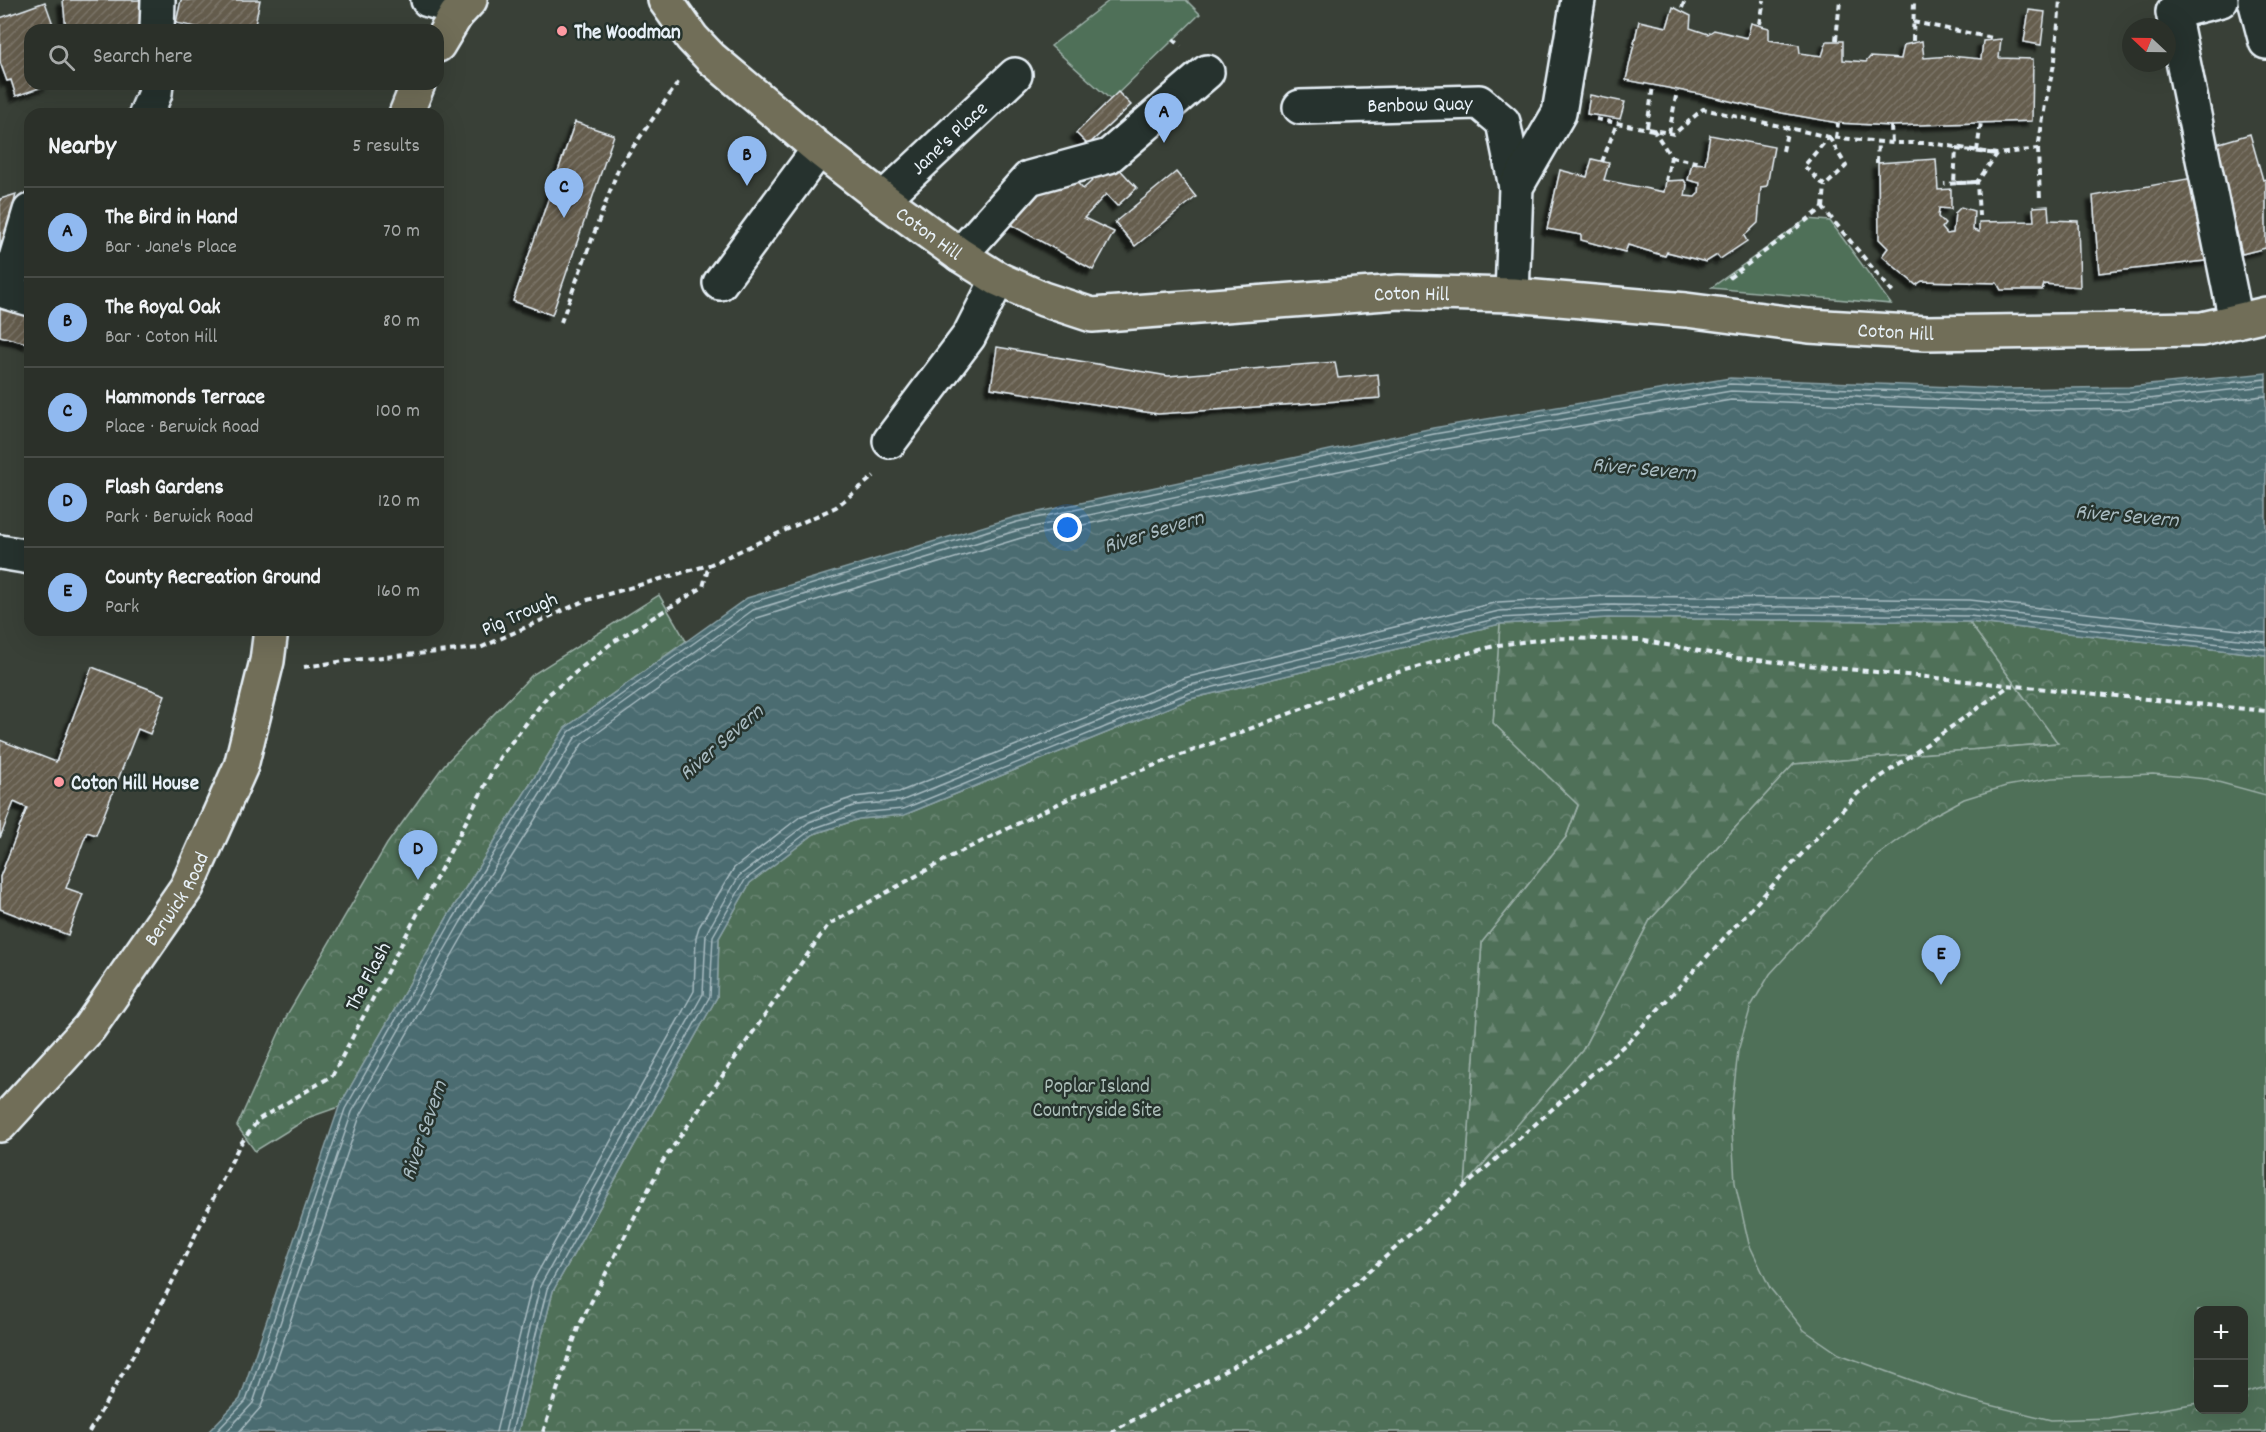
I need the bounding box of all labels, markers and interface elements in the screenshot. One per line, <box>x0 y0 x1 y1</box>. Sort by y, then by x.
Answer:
north arrow <box>2122 18 2176 72</box>
place label: The Woodman <box>574 19 681 49</box>
search box <box>24 24 444 90</box>
marker: The Woodman <box>555 24 569 38</box>
icon: search <box>45 41 78 74</box>
text: Search here <box>93 42 192 73</box>
street label: Benbow Quay <box>1367 90 1474 123</box>
pin: A <box>1144 94 1184 143</box>
street label: Jane's Place <box>905 96 996 183</box>
text: Nearby <box>48 129 116 166</box>
text: 5 results <box>352 133 420 161</box>
pin: B <box>728 136 766 186</box>
pin: C <box>544 168 584 218</box>
street label: Coton Hill <box>888 201 967 270</box>
text: The Bird in Hand <box>105 203 238 234</box>
text: A <box>62 218 73 246</box>
text: 70 m <box>383 218 420 246</box>
text: Bar · Jane's Place <box>105 234 237 262</box>
street label: Coton Hill <box>1373 280 1450 312</box>
text: The Royal Oak <box>105 293 221 324</box>
text: B <box>63 308 72 336</box>
text: 80 m <box>383 308 420 336</box>
street label: Coton Hill <box>1857 317 1934 351</box>
text: Bar · Coton Hill <box>105 324 217 352</box>
text: Hammonds Terrace <box>105 383 265 414</box>
text: C <box>63 398 72 426</box>
text: 100 m <box>376 398 420 426</box>
text: Place · Berwick Road <box>105 414 259 442</box>
water label: River Severn <box>1591 451 1697 491</box>
text: Flash Gardens <box>105 473 224 504</box>
text: D <box>62 488 73 516</box>
text: 120 m <box>378 488 420 516</box>
water label: River Severn <box>2074 498 2180 538</box>
water label: River Severn <box>1100 503 1209 563</box>
text: Park · Berwick Road <box>105 504 253 532</box>
your location <box>1053 513 1082 542</box>
text: County Recreation Ground <box>105 563 321 594</box>
text: E <box>63 578 72 606</box>
text: 160 m <box>377 578 420 606</box>
street label: Pig Trough <box>477 586 563 646</box>
text: Park <box>105 594 139 622</box>
water label: River Severn <box>673 697 772 789</box>
place label: Coton Hill House <box>71 770 199 800</box>
marker: Coton Hill House <box>52 775 66 789</box>
pin: D <box>398 830 438 880</box>
street label: Berwick Road <box>138 848 219 953</box>
pin: E <box>1922 936 1960 985</box>
street label: The Flash <box>339 937 400 1017</box>
park label: Poplar Island Countryside Site <box>1032 1073 1162 1127</box>
water label: River Severn <box>394 1076 457 1185</box>
map controls <box>2194 1306 2248 1414</box>
button: + <box>2194 1306 2248 1360</box>
button: − <box>2194 1360 2248 1414</box>

